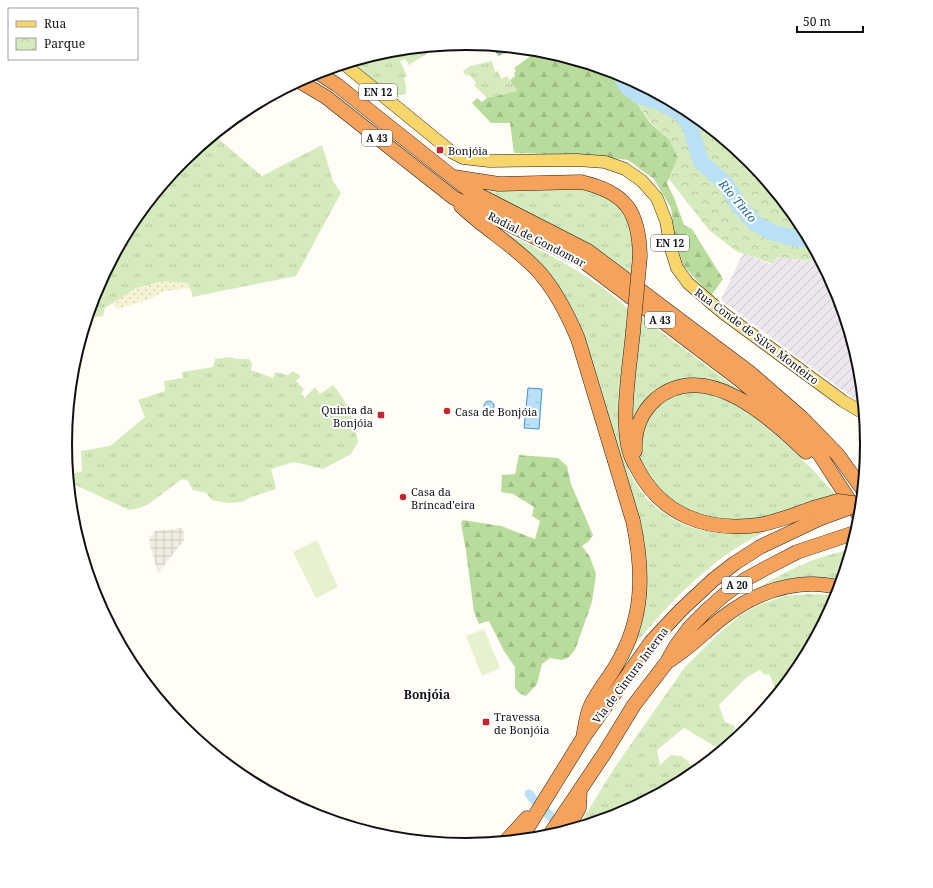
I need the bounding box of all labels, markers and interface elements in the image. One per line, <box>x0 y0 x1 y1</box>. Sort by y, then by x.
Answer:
legend <box>8 8 138 60</box>
scale bar <box>797 8 863 34</box>
text: 50 m <box>803 13 831 30</box>
text: Rua <box>44 15 66 32</box>
text: Parque <box>44 35 85 52</box>
road number: EN 12 <box>359 84 397 100</box>
road number: A 43 <box>362 130 392 146</box>
place label: Bonjóia <box>448 143 488 158</box>
marker: Bonjóia <box>435 145 445 155</box>
water label: Rio Tinto <box>714 175 761 226</box>
street label: Radial de Gondomar <box>486 208 589 271</box>
road number: EN 12 <box>651 235 689 251</box>
street label: Rua Conde de Silva Monteiro <box>692 284 822 388</box>
road number: A 43 <box>645 312 675 328</box>
place label: Quinta da Bonjóia <box>321 402 373 430</box>
place label: Casa de Bonjóia <box>455 404 537 419</box>
marker: Casa de Bonjóia <box>442 406 452 416</box>
marker: Quinta da Bonjóia <box>376 410 386 420</box>
place label: Casa da Brincad'eira <box>411 484 475 512</box>
marker: Casa da Brincad'eira <box>398 492 408 502</box>
road number: A 20 <box>722 577 752 593</box>
street label: Via de Cintura Interna <box>589 624 671 726</box>
district label: Bonjóia <box>404 686 450 703</box>
place label: Travessa de Bonjóia <box>494 709 550 737</box>
marker: Travessa de Bonjóia <box>481 717 491 727</box>

